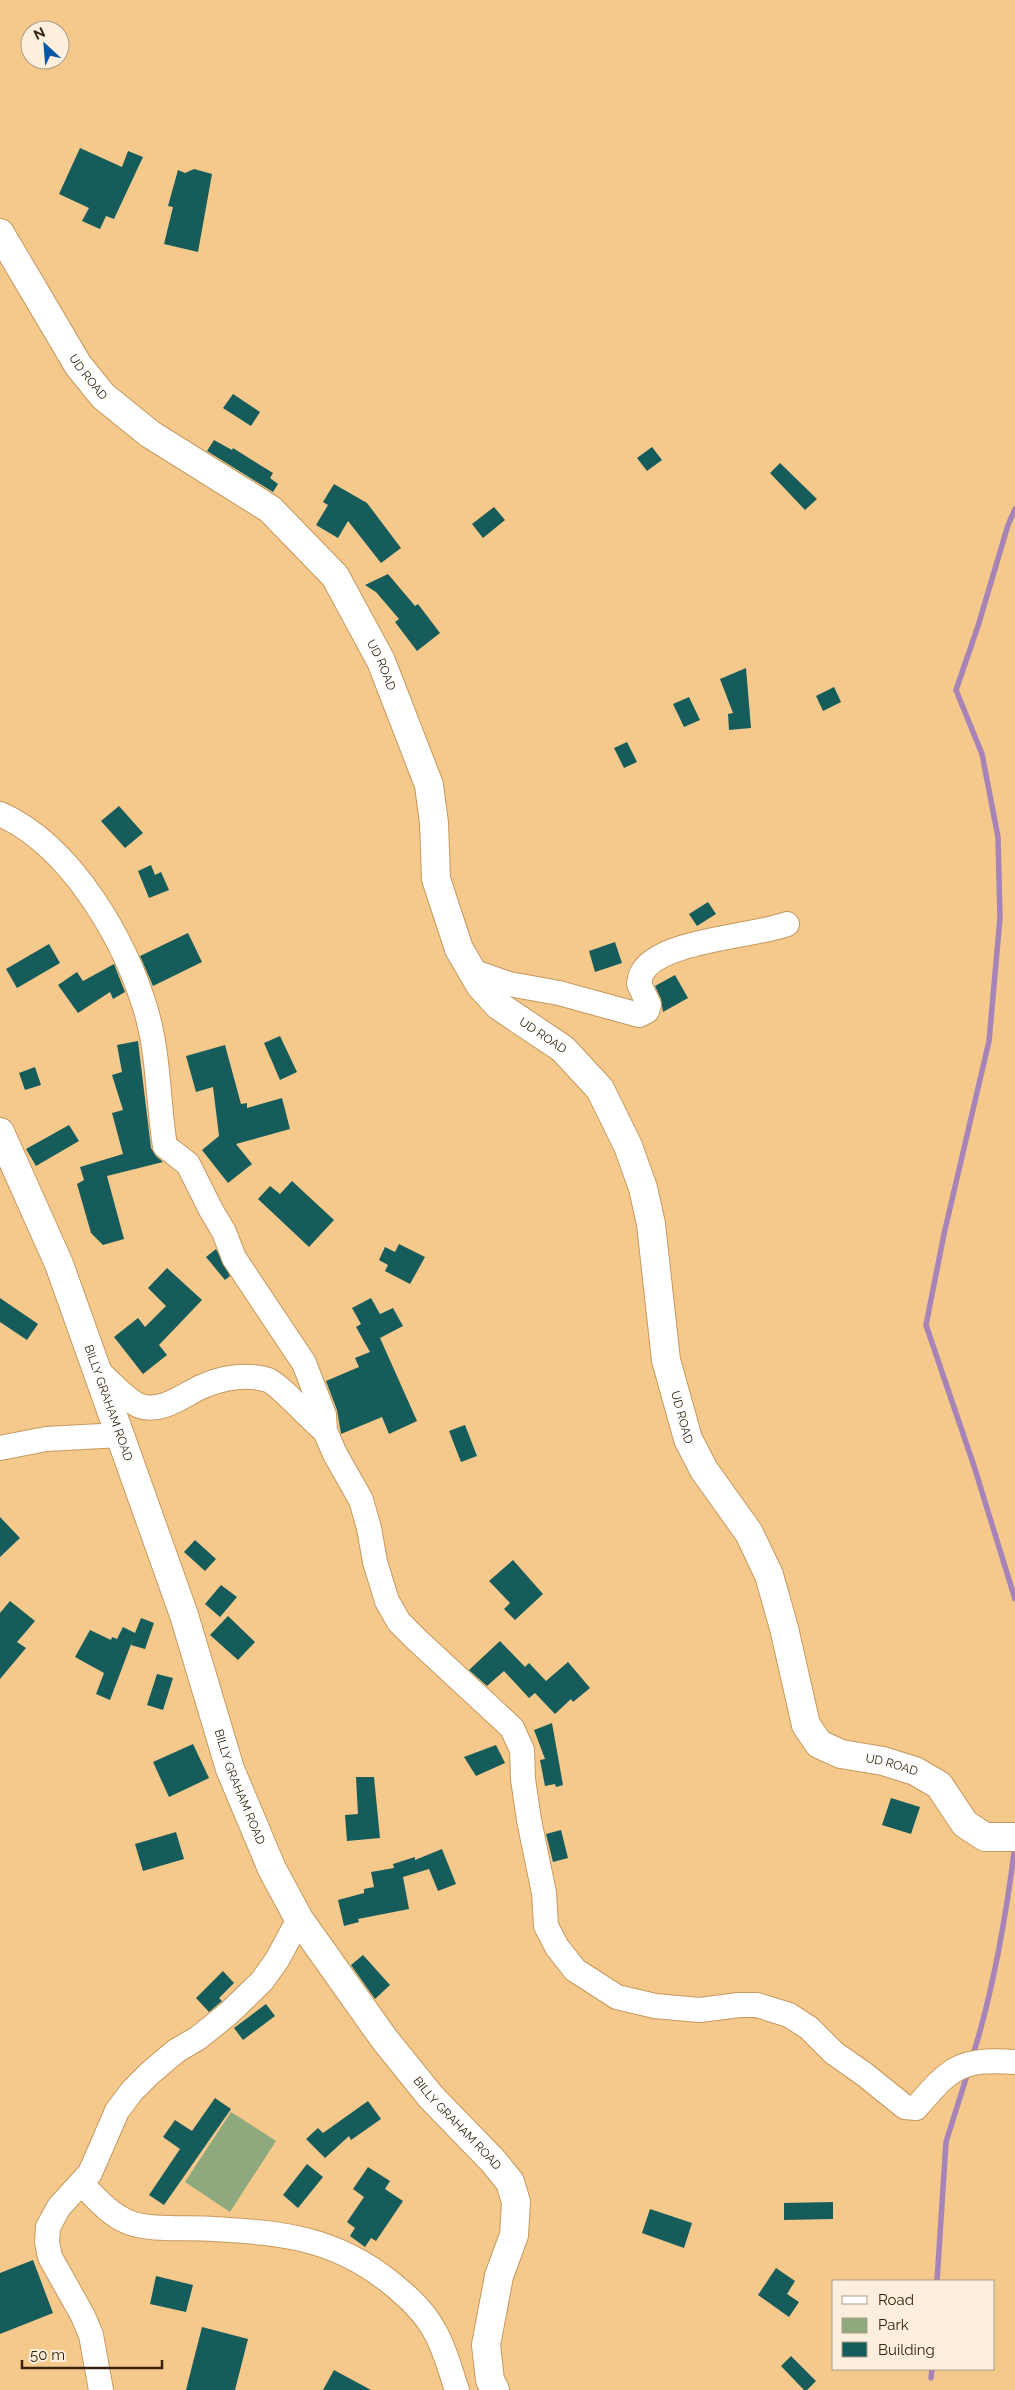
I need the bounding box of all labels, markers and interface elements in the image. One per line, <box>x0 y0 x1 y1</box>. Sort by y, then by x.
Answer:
north arrow <box>20 20 70 70</box>
text: N <box>31 24 48 43</box>
street label: UD ROAD <box>66 352 110 403</box>
street label: UD ROAD <box>364 637 399 693</box>
street label: UD ROAD <box>517 1015 570 1057</box>
street label: BILLY GRAHAM ROAD <box>81 1343 136 1463</box>
street label: UD ROAD <box>668 1389 696 1447</box>
street label: BILLY GRAHAM ROAD <box>212 1728 268 1847</box>
street label: UD ROAD <box>864 1751 920 1779</box>
street label: BILLY GRAHAM ROAD <box>410 2074 505 2173</box>
legend <box>832 2280 995 2370</box>
text: Road <box>878 2291 914 2309</box>
text: Park <box>878 2316 909 2334</box>
scale bar <box>22 2338 162 2370</box>
text: Building <box>878 2341 935 2359</box>
text: 50 m <box>30 2346 65 2364</box>

